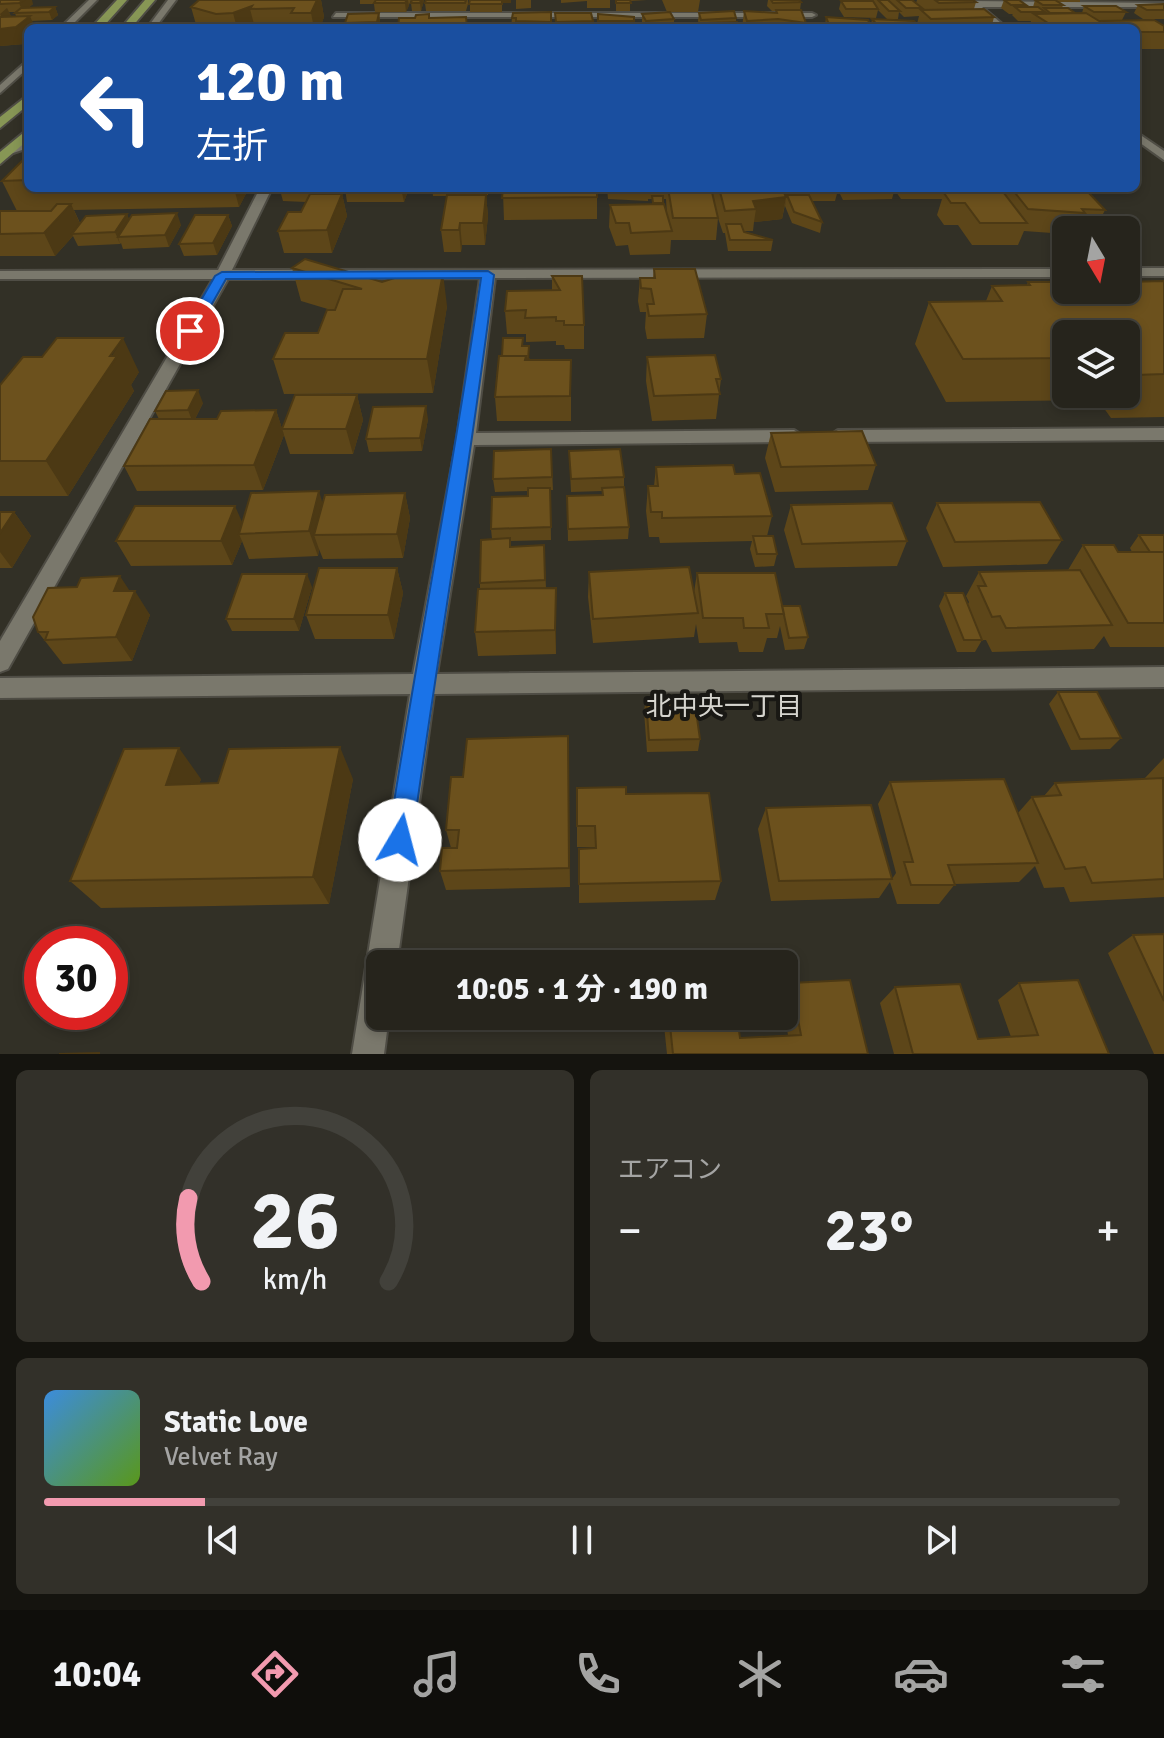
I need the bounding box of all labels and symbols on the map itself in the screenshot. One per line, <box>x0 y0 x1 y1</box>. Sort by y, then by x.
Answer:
north arrow <box>1052 216 1140 304</box>
pin <box>156 297 224 365</box>
district label: 北中央一丁目 <box>646 691 802 723</box>
position arrow <box>358 798 442 882</box>
speed limit sign: 30 <box>24 926 128 1030</box>

